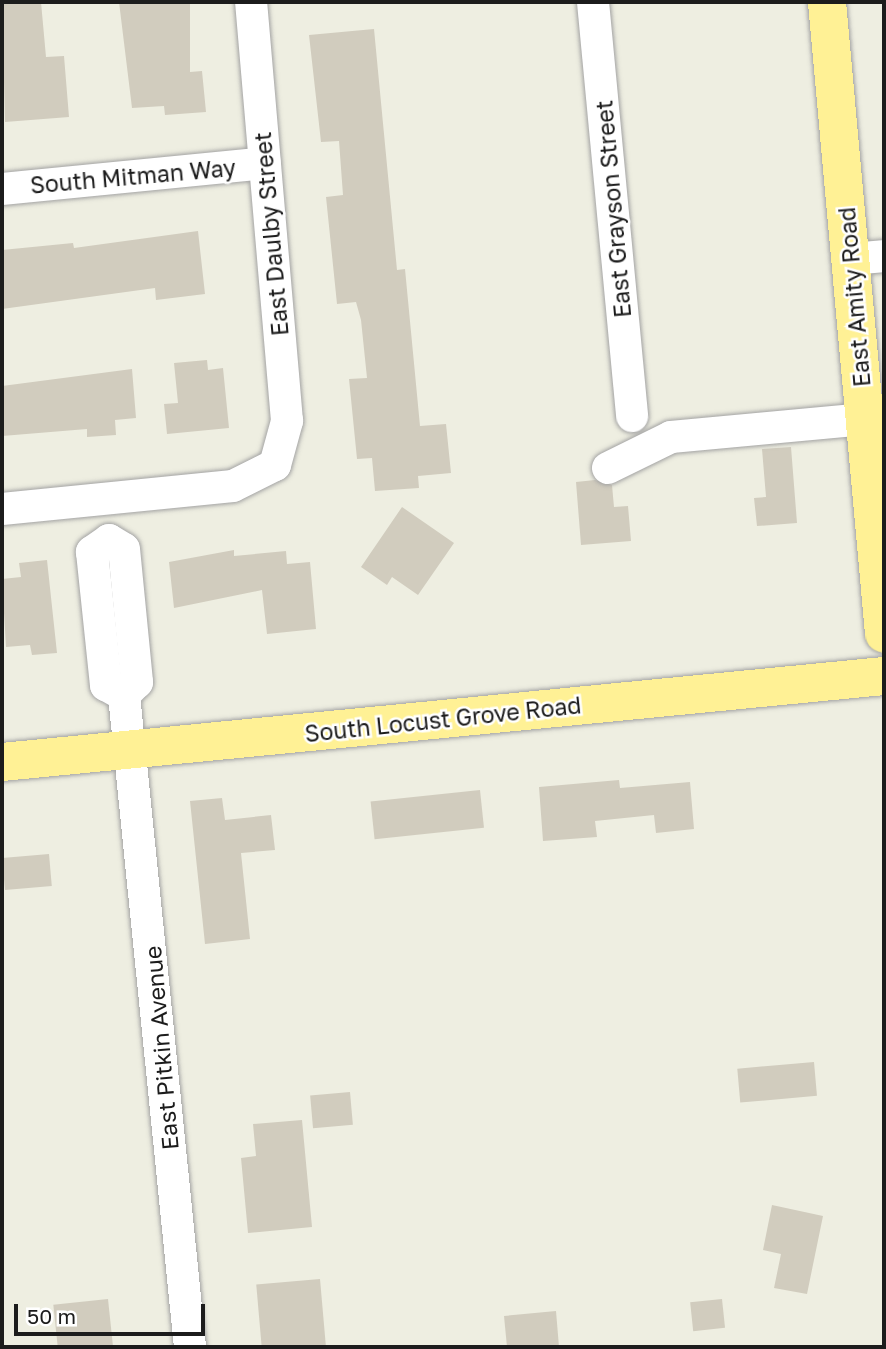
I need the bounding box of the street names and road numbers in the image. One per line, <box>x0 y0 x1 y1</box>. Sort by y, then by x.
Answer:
street label: East Grayson Street <box>590 99 636 319</box>
street label: East Daulby Street <box>248 131 294 337</box>
street label: South Mitman Way <box>29 153 237 199</box>
street label: East Amity Road <box>832 206 876 388</box>
street label: South Locust Grove Road <box>303 691 583 747</box>
street label: East Pitkin Avenue <box>138 945 184 1151</box>

